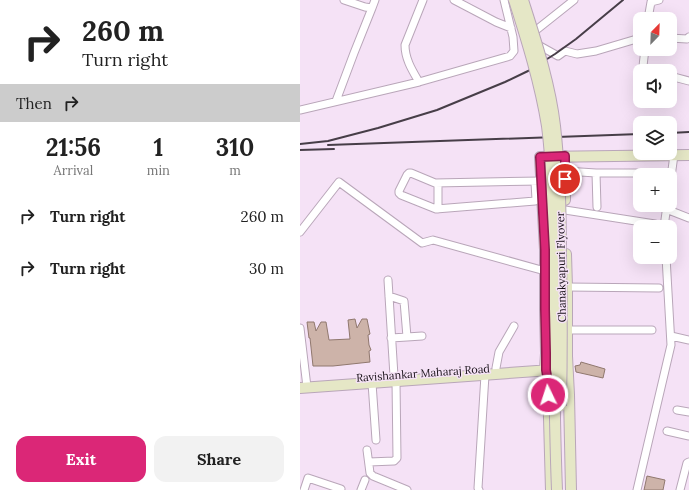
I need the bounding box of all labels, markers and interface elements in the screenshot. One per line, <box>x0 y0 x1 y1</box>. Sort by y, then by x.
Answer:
north arrow <box>633 12 677 56</box>
map controls <box>633 12 677 264</box>
text: 260 m <box>82 13 164 49</box>
icon: right <box>16 16 68 68</box>
text: Turn right <box>82 48 168 71</box>
button: sound <box>633 64 677 108</box>
icon: right <box>60 92 82 114</box>
text: Then <box>16 94 52 113</box>
button: layers <box>633 116 677 160</box>
text: 21:56 <box>46 132 101 163</box>
text: 1 <box>154 132 163 163</box>
text: 310 <box>216 132 254 163</box>
text: Arrival <box>54 162 93 179</box>
text: min <box>147 162 170 179</box>
text: m <box>229 162 241 179</box>
pin <box>548 162 582 196</box>
icon: arrive <box>554 168 576 190</box>
button: + <box>633 168 677 212</box>
icon: right <box>16 205 38 227</box>
text: Turn right <box>50 207 126 226</box>
text: 260 m <box>241 207 284 226</box>
street label: Chanakyapuri Flyover <box>553 211 569 323</box>
button: − <box>633 220 677 264</box>
icon: right <box>16 257 38 279</box>
text: Turn right <box>50 259 126 278</box>
text: 30 m <box>249 259 284 278</box>
street label: Ravishankar Maharaj Road <box>356 361 491 385</box>
position arrow <box>527 374 569 416</box>
button: Exit <box>16 436 146 482</box>
button: Share <box>154 436 284 482</box>

